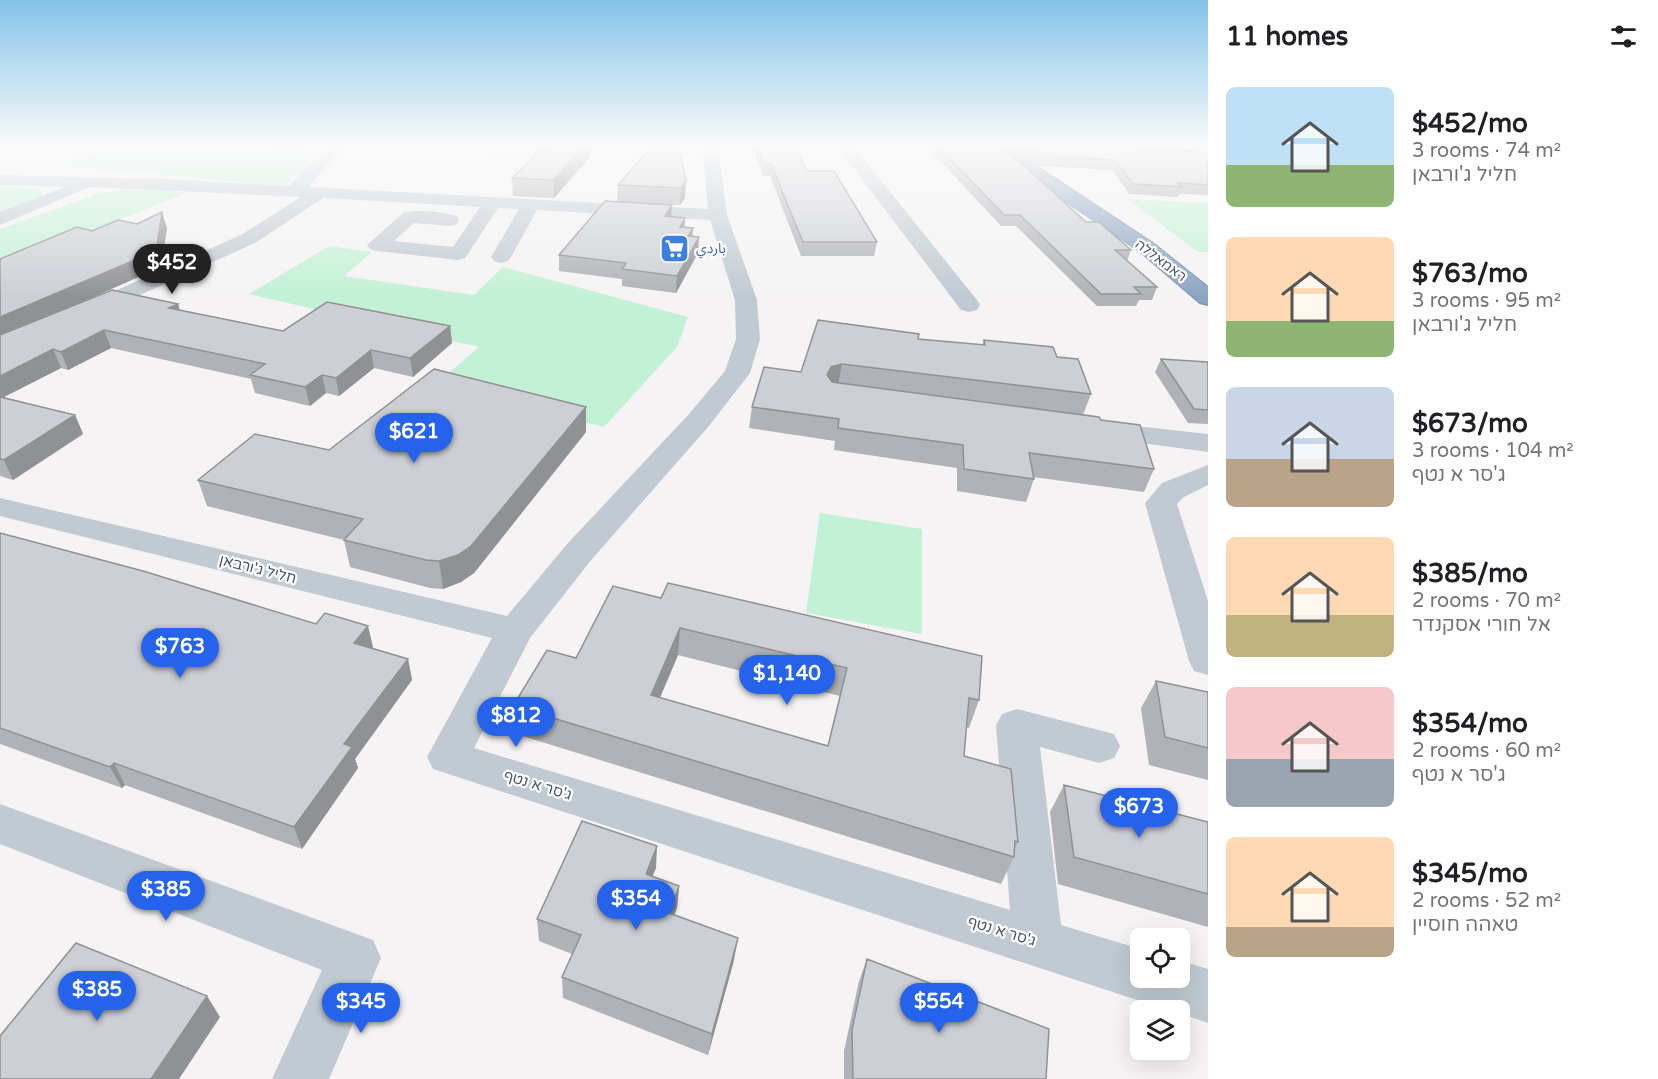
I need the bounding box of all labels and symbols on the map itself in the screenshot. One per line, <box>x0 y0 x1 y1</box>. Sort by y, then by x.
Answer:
supermarket icon: باردي <box>659 232 691 264</box>
street label: ראמאללה <box>1132 236 1190 285</box>
place label: باردي <box>696 240 726 259</box>
pin: $452 <box>136 244 208 295</box>
pin: $621 <box>378 413 450 464</box>
street label: חליל ג'ורבאן <box>218 551 298 587</box>
pin: $763 <box>144 628 216 679</box>
pin: $1,140 <box>738 655 836 706</box>
pin: $812 <box>480 697 552 748</box>
street label: ג'סר א נטף <box>502 766 574 804</box>
pin: $673 <box>1103 788 1175 839</box>
pin: $385 <box>130 871 202 922</box>
pin: $354 <box>600 880 672 931</box>
street label: ג'סר א נטף <box>966 912 1038 950</box>
pin: $385 <box>61 971 133 1022</box>
pin: $345 <box>325 983 397 1034</box>
pin: $554 <box>903 983 975 1034</box>

